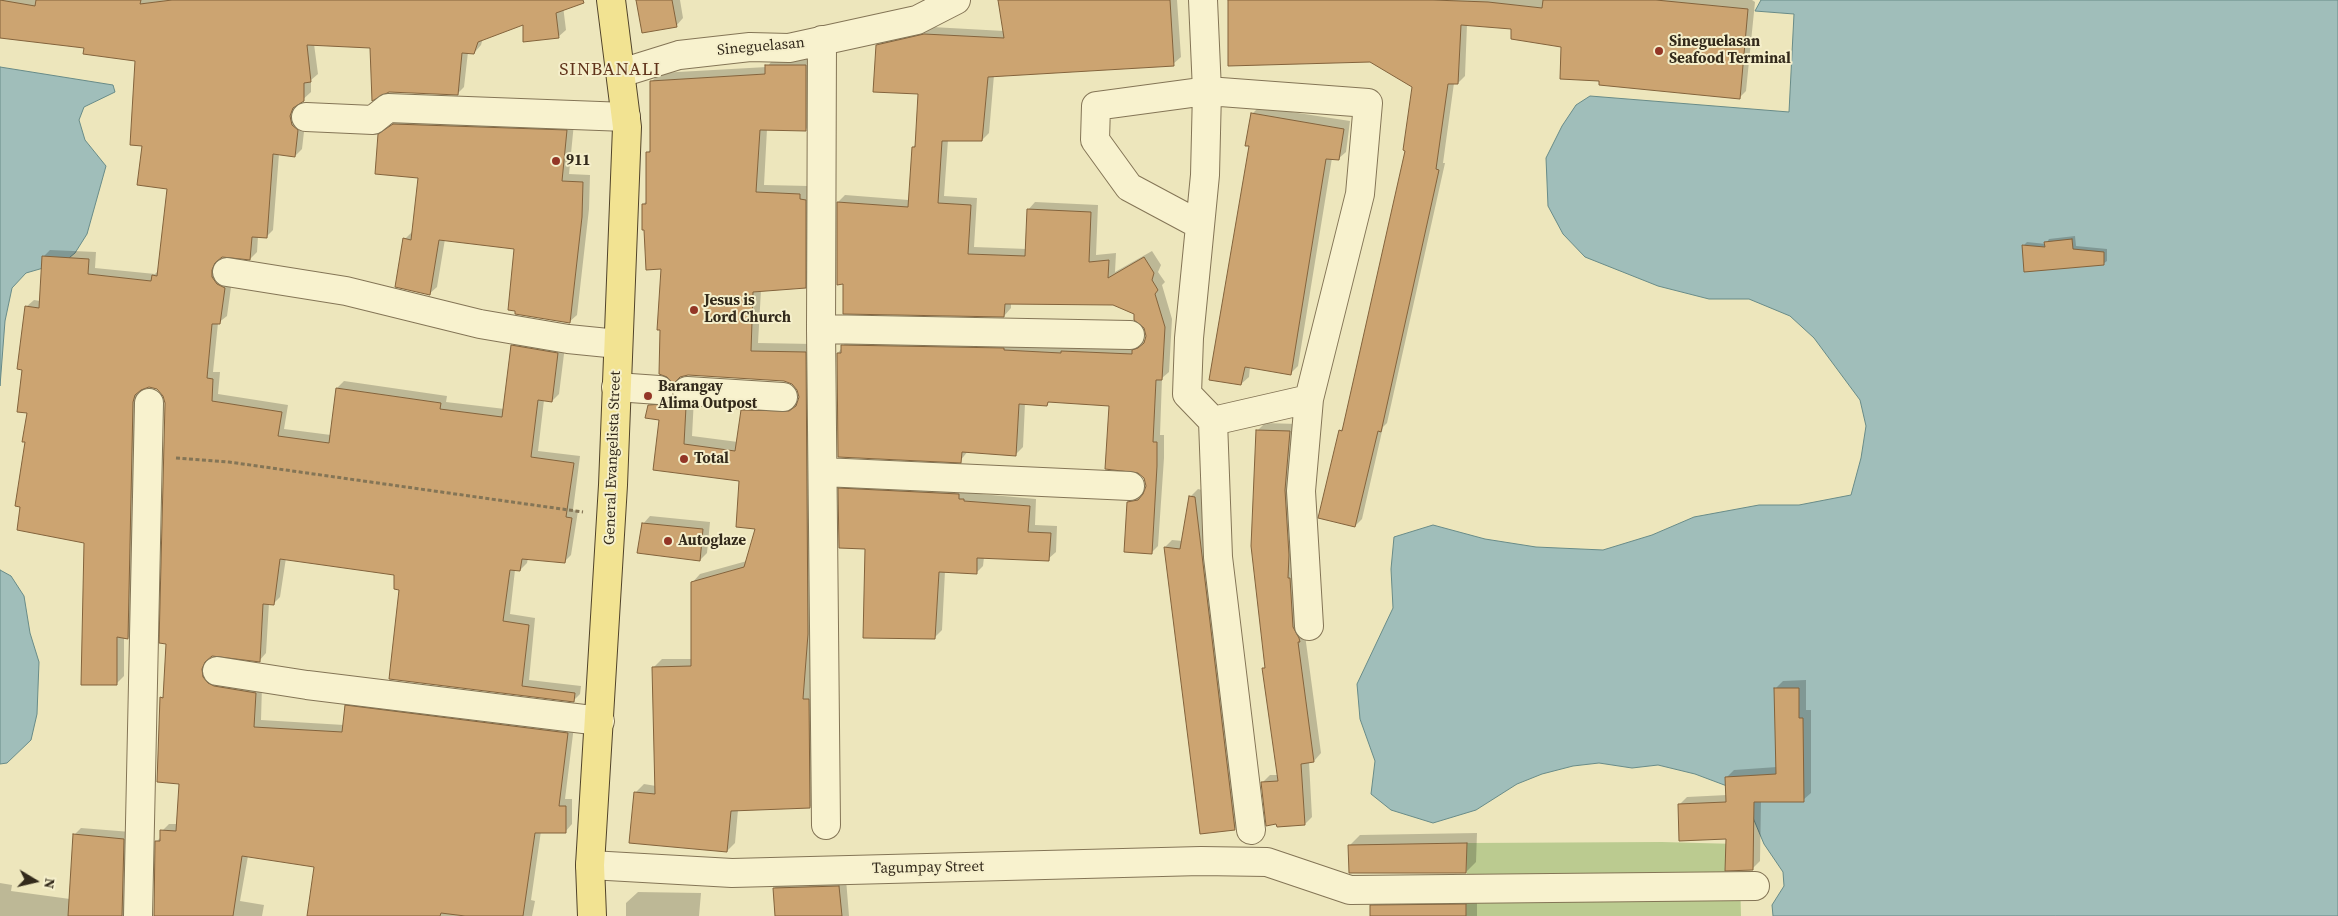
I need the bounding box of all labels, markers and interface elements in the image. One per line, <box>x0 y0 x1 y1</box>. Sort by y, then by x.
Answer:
place label: Sineguelasan Seafood Terminal <box>1669 33 1791 68</box>
street label: Sineguelasan <box>716 34 806 60</box>
marker: Sineguelasan Seafood Terminal <box>1653 45 1665 57</box>
district label: SINBANALI <box>558 59 662 81</box>
place label: 911 <box>566 152 590 170</box>
marker: 911 <box>550 155 562 167</box>
place label: Jesus is Lord Church <box>704 292 791 327</box>
marker: Jesus is Lord Church <box>688 304 700 316</box>
street label: General Evangelista Street <box>601 371 625 545</box>
place label: Barangay Alima Outpost <box>658 378 757 413</box>
marker: Barangay Alima Outpost <box>642 390 654 402</box>
place label: Total <box>694 450 729 468</box>
marker: Total <box>678 453 690 465</box>
place label: Autoglaze <box>678 532 746 550</box>
marker: Autoglaze <box>662 535 674 547</box>
north arrow <box>10 856 60 906</box>
street label: Tagumpay Street <box>872 858 984 878</box>
text: N <box>39 877 60 890</box>

